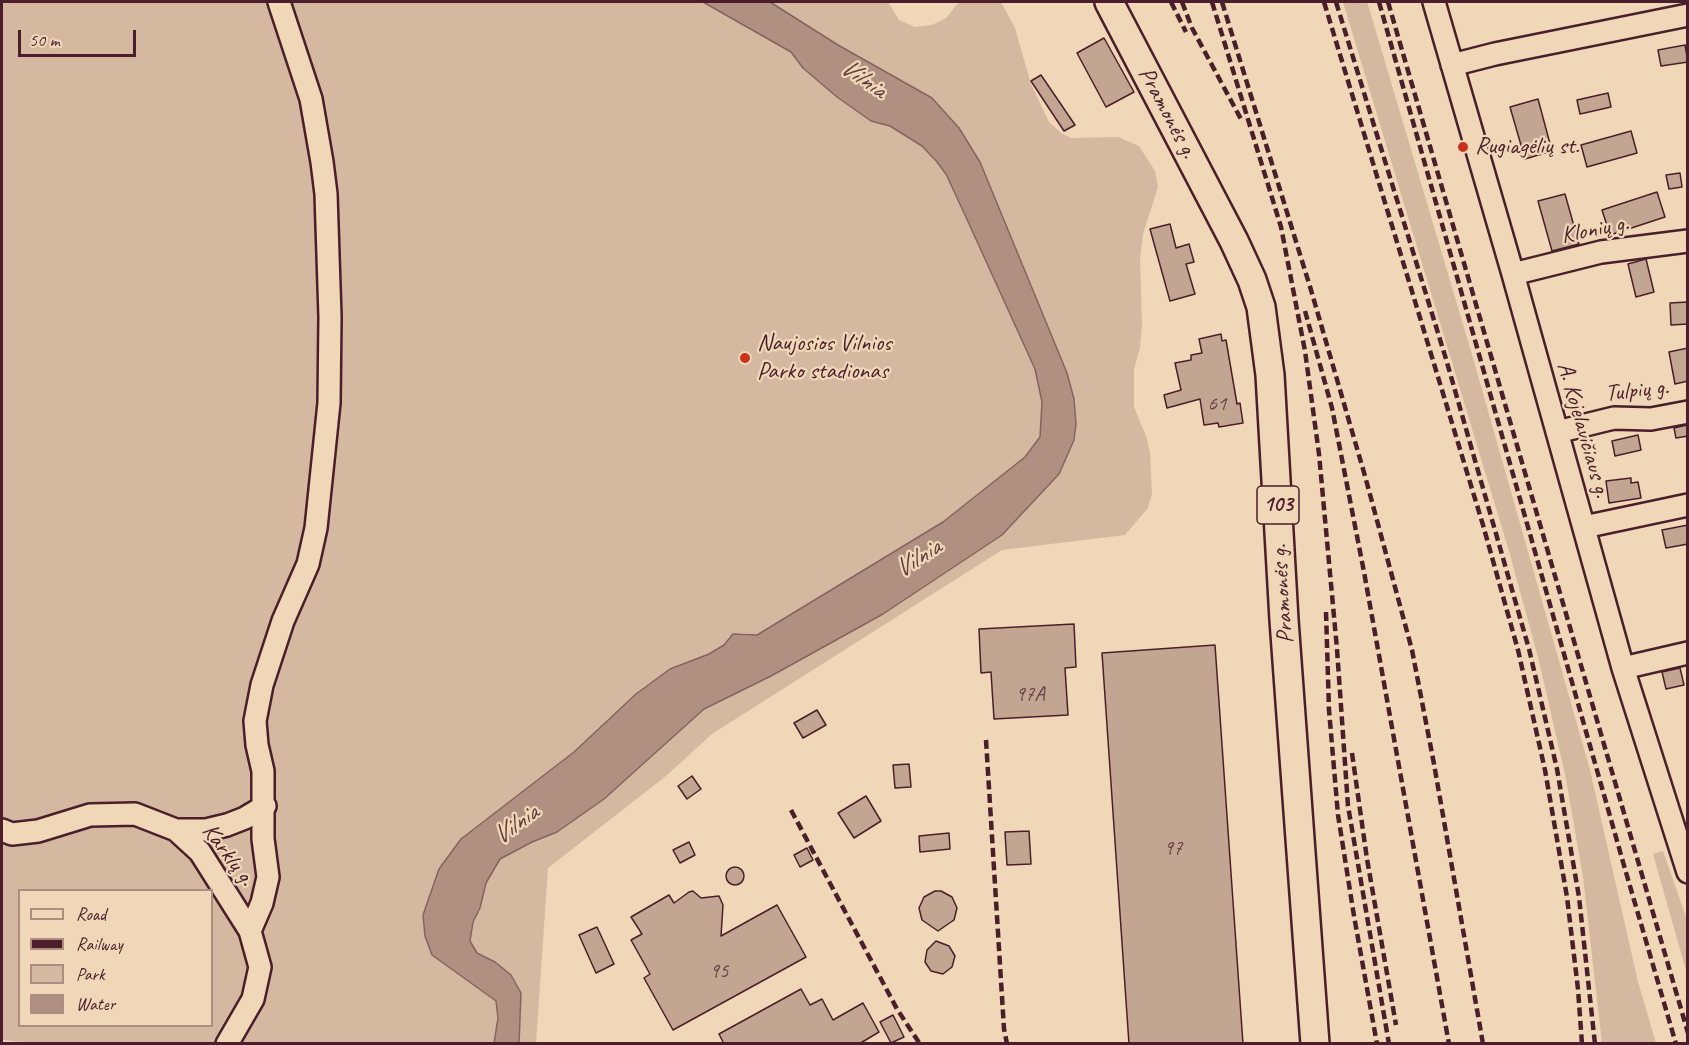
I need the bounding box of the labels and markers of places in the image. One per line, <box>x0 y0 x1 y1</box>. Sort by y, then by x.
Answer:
place label: Rugiagėlių st. <box>1475 133 1579 161</box>
marker: Rugiagėlių st. <box>1456 140 1470 154</box>
place label: Naujosios Vilnios Parko stadionas <box>757 330 891 386</box>
marker: Naujosios Vilnios Parko stadionas <box>738 351 752 365</box>

